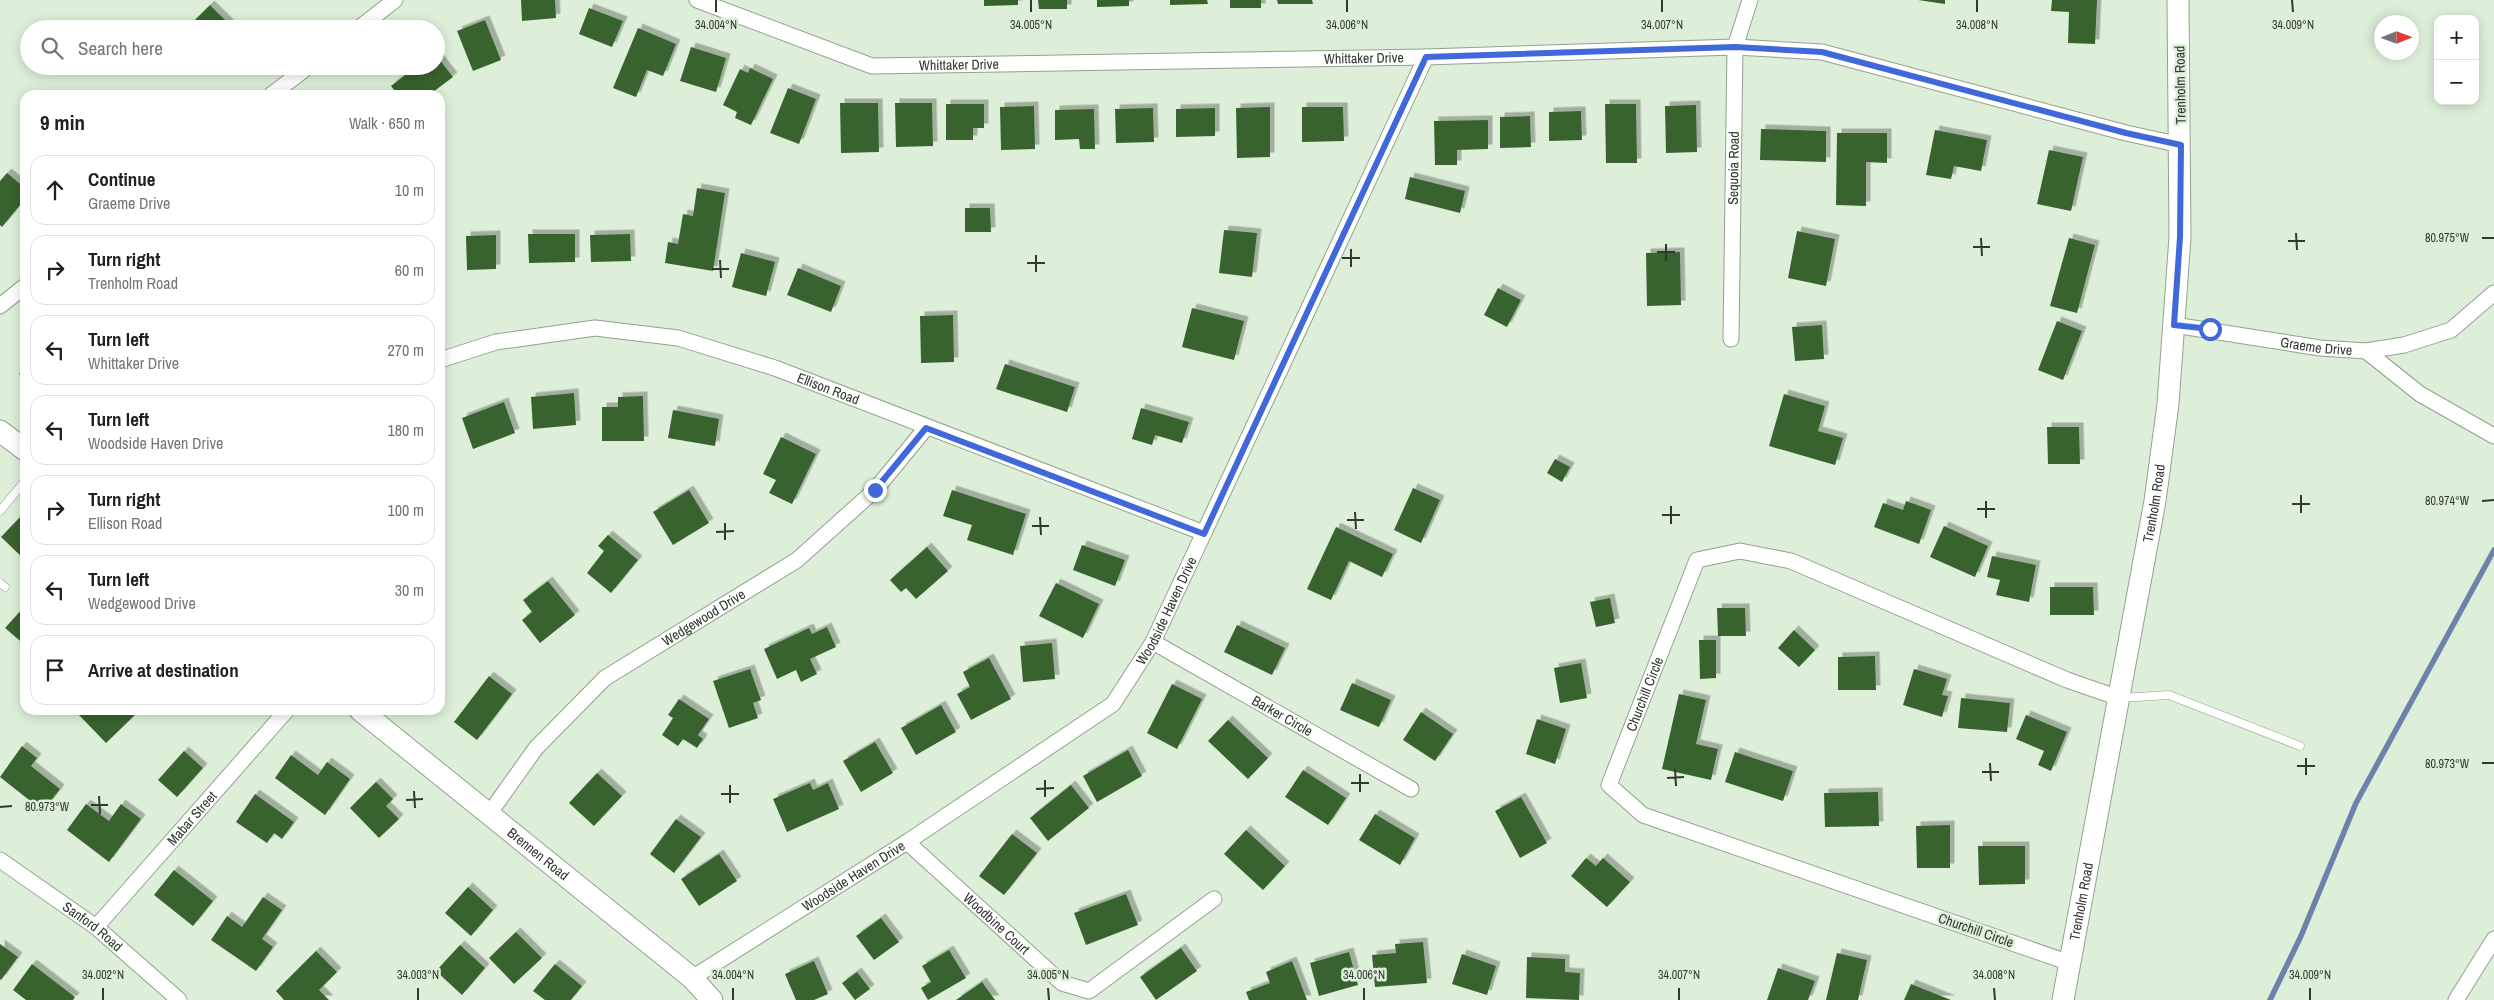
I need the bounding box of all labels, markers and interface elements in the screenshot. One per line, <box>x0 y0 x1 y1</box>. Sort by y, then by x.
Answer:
north arrow <box>2374 15 2419 60</box>
map controls <box>2434 15 2479 105</box>
button: + <box>2434 15 2479 60</box>
text: 34.004°N <box>695 17 737 33</box>
text: 34.005°N <box>1010 17 1052 33</box>
text: 34.006°N <box>1326 17 1368 33</box>
text: 34.007°N <box>1641 17 1683 33</box>
text: 34.008°N <box>1956 17 1998 33</box>
text: 34.009°N <box>2272 17 2314 33</box>
search box <box>20 20 445 75</box>
icon: search <box>38 34 66 62</box>
text: Search here <box>78 35 163 61</box>
street label: Trenholm Road <box>2170 45 2190 125</box>
street label: Whittaker Drive <box>1324 48 1404 68</box>
street label: Whittaker Drive <box>919 55 999 74</box>
button: − <box>2434 60 2479 105</box>
text: 9 min <box>40 108 85 137</box>
text: Walk · 650 m <box>349 112 425 134</box>
street label: Sequoia Road <box>1724 131 1743 205</box>
text: Continue <box>88 166 156 192</box>
icon: ahead <box>41 176 69 204</box>
text: 10 m <box>395 179 424 201</box>
text: Graeme Drive <box>88 192 170 214</box>
text: 80.975°W <box>2425 230 2470 246</box>
text: Turn right <box>88 246 160 272</box>
icon: right <box>41 256 69 284</box>
text: 60 m <box>395 259 424 281</box>
text: Trenholm Road <box>88 272 178 294</box>
route start <box>2199 318 2222 341</box>
text: Turn left <box>88 326 149 352</box>
street label: Graeme Drive <box>2279 333 2353 359</box>
icon: left <box>41 336 69 364</box>
text: 270 m <box>388 339 424 361</box>
text: Whittaker Drive <box>88 352 179 374</box>
street label: Ellison Road <box>795 368 862 409</box>
text: Turn left <box>88 406 149 432</box>
icon: left <box>41 416 69 444</box>
text: 180 m <box>388 419 424 441</box>
text: Woodside Haven Drive <box>88 432 223 454</box>
street label: Trenholm Road <box>2139 463 2169 544</box>
route end <box>864 479 887 502</box>
text: Turn right <box>88 486 160 512</box>
text: 80.974°W <box>2425 493 2470 509</box>
icon: right <box>41 496 69 524</box>
text: 100 m <box>388 499 424 521</box>
text: Ellison Road <box>88 512 162 534</box>
street label: Woodside Haven Drive <box>1132 554 1201 668</box>
text: Turn left <box>88 566 149 592</box>
icon: left <box>41 576 69 604</box>
text: 30 m <box>395 579 424 601</box>
street label: Wedgewood Drive <box>659 585 748 650</box>
text: Wedgewood Drive <box>88 592 196 614</box>
street label: Churchill Circle <box>1622 654 1667 734</box>
icon: arrive <box>41 656 69 684</box>
text: Arrive at destination <box>88 657 239 683</box>
street label: Barker Circle <box>1249 691 1316 740</box>
text: 80.973°W <box>2425 756 2470 772</box>
street label: Mabar Street <box>163 787 221 849</box>
text: 80.973°W <box>25 799 70 815</box>
street label: Brennen Road <box>504 824 573 884</box>
street label: Woodside Haven Drive <box>798 837 908 915</box>
street label: Trenholm Road <box>2065 861 2097 942</box>
street label: Woodbine Court <box>960 889 1033 958</box>
street label: Sanford Road <box>59 898 126 955</box>
street label: Churchill Circle <box>1936 909 2016 951</box>
text: 34.002°N <box>82 967 124 983</box>
text: 34.003°N <box>397 967 439 983</box>
text: 34.004°N <box>712 967 754 983</box>
text: 34.005°N <box>1027 967 1069 983</box>
text: 34.006°N <box>1343 967 1385 983</box>
text: 34.007°N <box>1658 967 1700 983</box>
text: 34.008°N <box>1973 967 2015 983</box>
text: 34.009°N <box>2289 967 2331 983</box>

